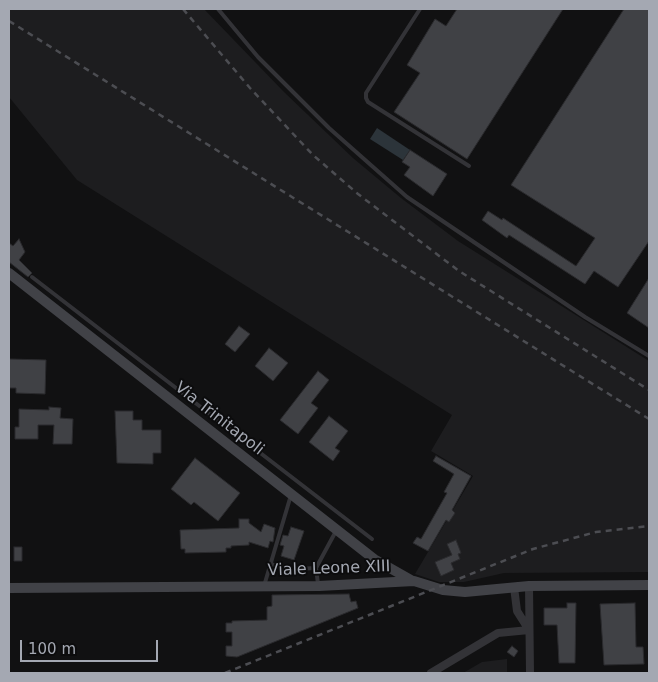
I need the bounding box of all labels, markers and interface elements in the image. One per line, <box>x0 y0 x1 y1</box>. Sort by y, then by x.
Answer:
street label: Via Trinitapoli <box>171 378 267 460</box>
street label: Viale Leone XIII <box>267 557 391 581</box>
scale bar <box>22 630 160 662</box>
text: 100 m <box>28 640 76 658</box>

